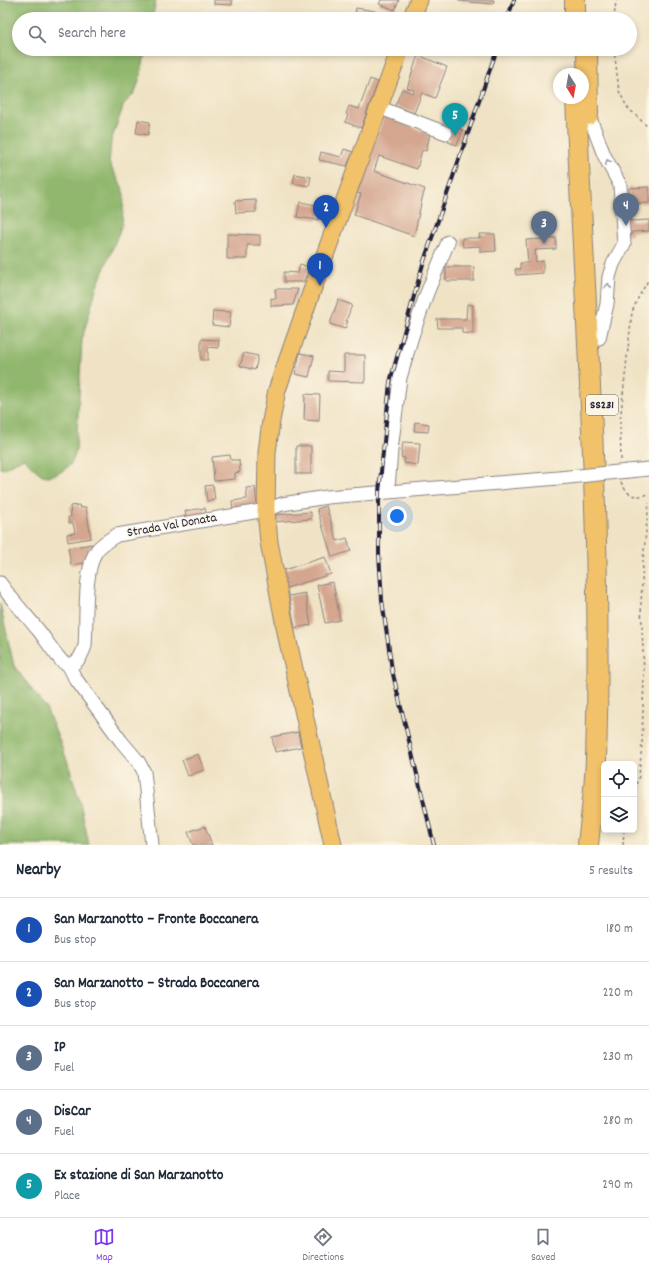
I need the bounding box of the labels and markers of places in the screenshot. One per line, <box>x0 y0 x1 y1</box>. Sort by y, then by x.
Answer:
pin: 5 <box>442 103 468 136</box>
pin: 4 <box>613 193 639 226</box>
pin: 2 <box>313 195 339 228</box>
pin: 3 <box>531 211 557 244</box>
pin: 1 <box>307 253 333 286</box>

